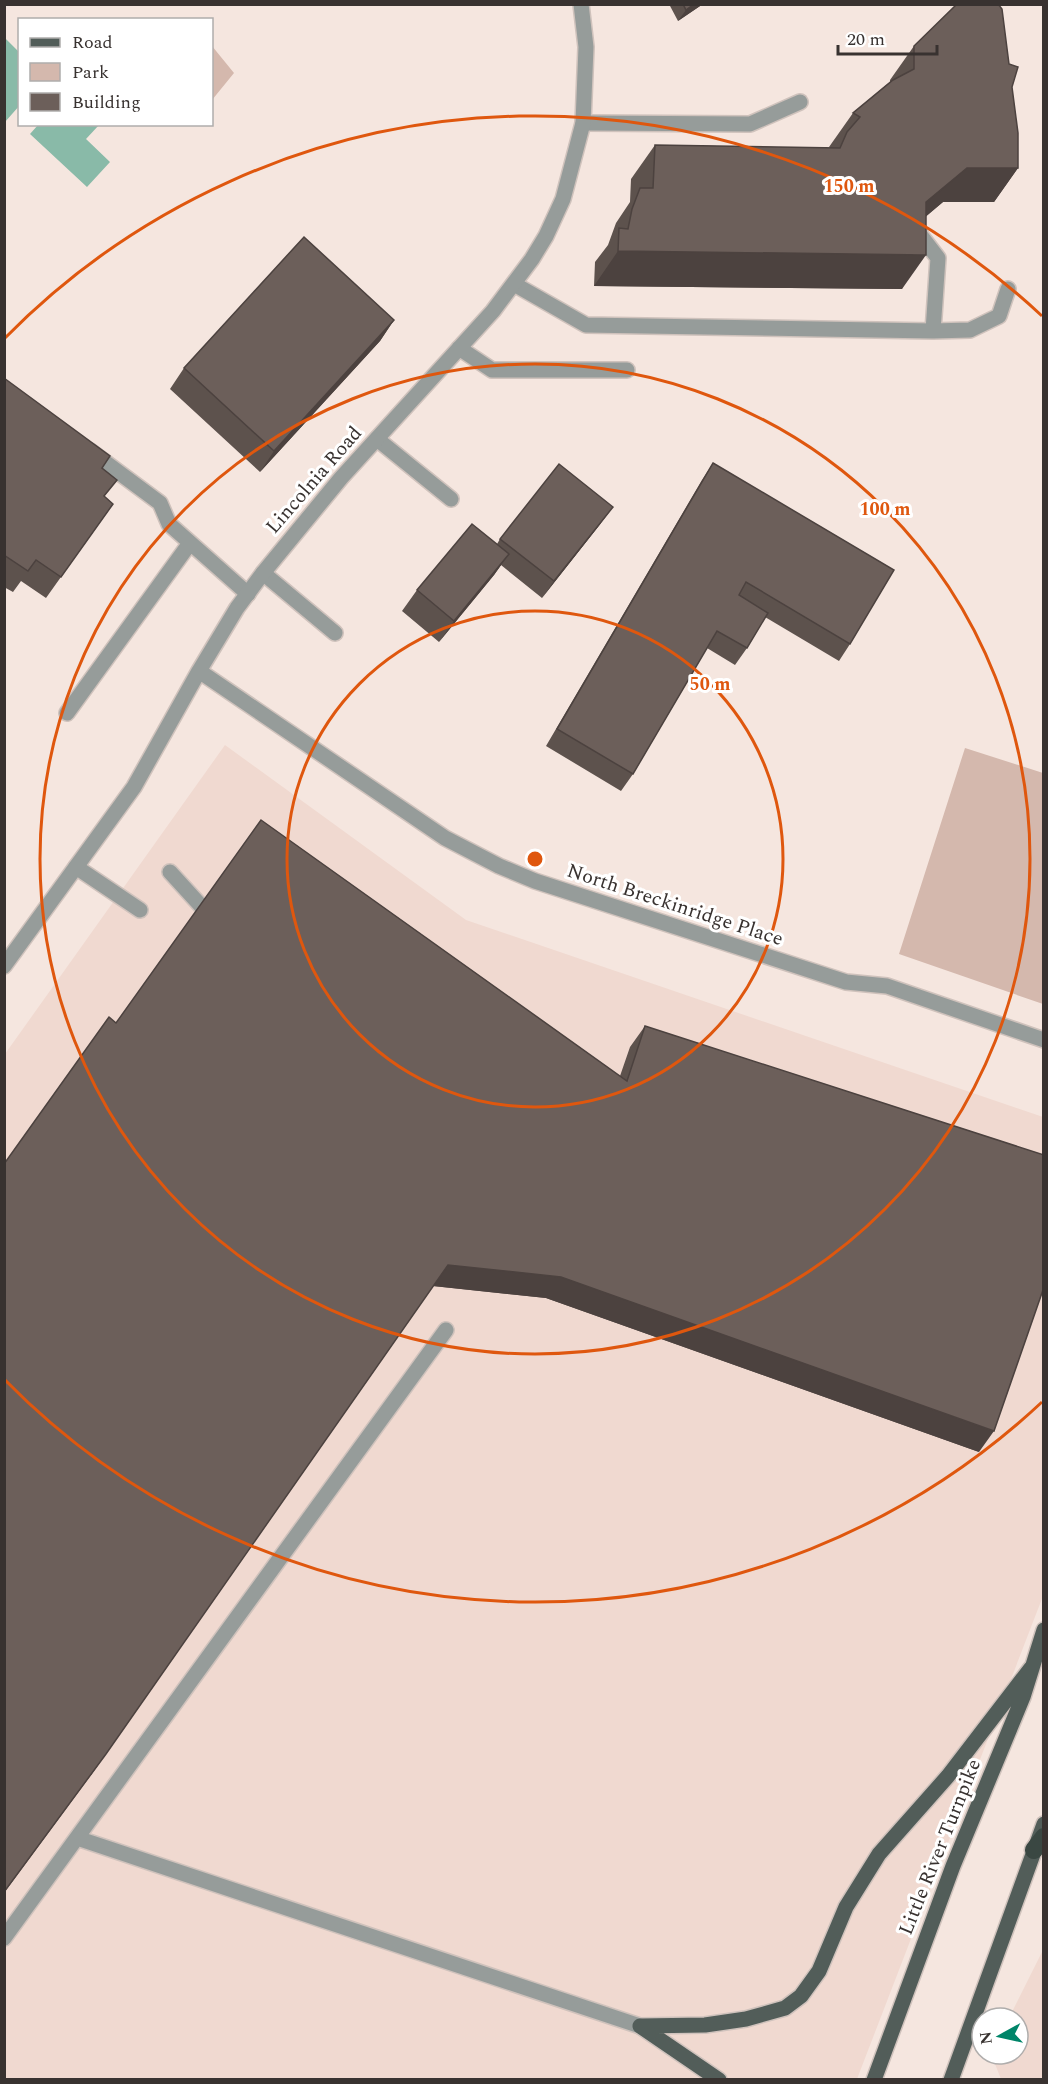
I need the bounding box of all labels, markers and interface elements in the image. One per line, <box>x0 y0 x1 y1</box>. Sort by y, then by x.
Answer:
legend <box>18 18 213 126</box>
scale bar <box>838 18 937 56</box>
text: 20 m <box>847 26 885 53</box>
text: Road <box>72 29 113 56</box>
text: Park <box>72 59 109 86</box>
text: Building <box>72 89 141 116</box>
text: 150 m <box>823 173 875 200</box>
street label: Lincolnia Road <box>259 419 369 541</box>
text: 100 m <box>859 496 911 523</box>
text: 50 m <box>690 671 730 698</box>
centre of rings <box>525 849 545 869</box>
street label: North Breckinridge Place <box>563 856 787 954</box>
street label: Little River Turnpike <box>891 1754 989 1940</box>
north arrow <box>970 2006 1030 2066</box>
text: N <box>973 2030 999 2046</box>

